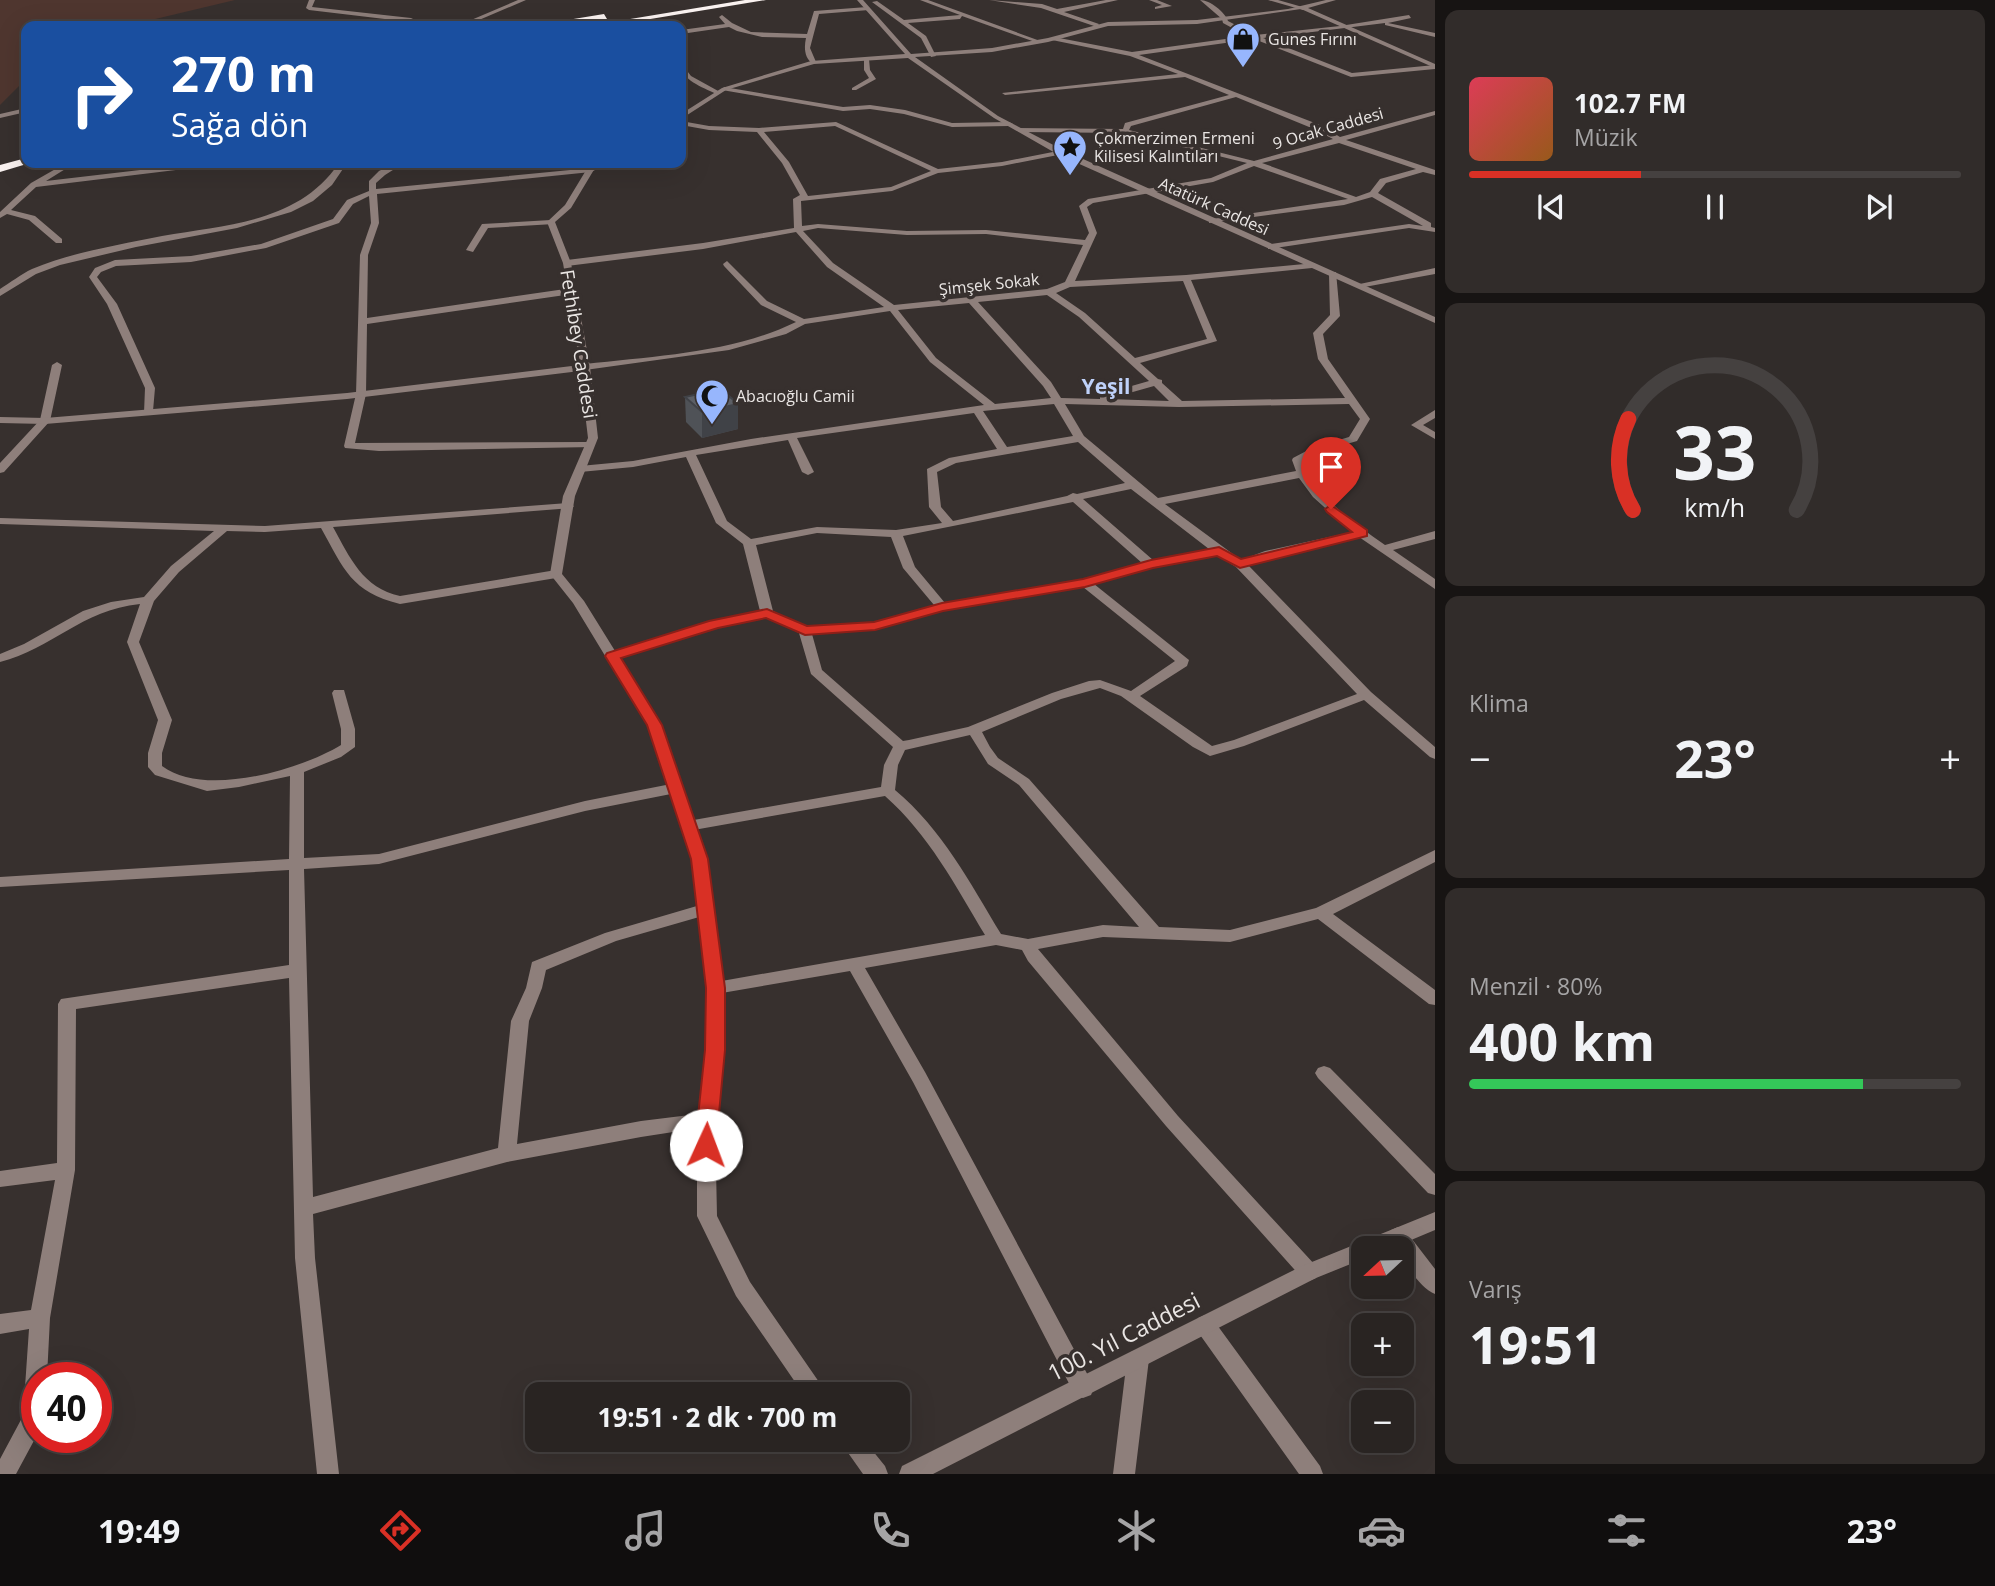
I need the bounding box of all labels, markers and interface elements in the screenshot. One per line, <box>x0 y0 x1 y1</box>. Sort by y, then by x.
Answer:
shop icon: Gunes Fırını <box>1224 20 1262 69</box>
place label: Gunes Fırını <box>1268 28 1357 50</box>
text: 270 m <box>171 40 316 106</box>
icon: right <box>56 49 147 140</box>
text: 102.7 FM <box>1574 85 1686 121</box>
street label: 9 Ocak Caddesi <box>1270 102 1386 154</box>
text: Sağa dön <box>171 103 308 146</box>
text: Müzik <box>1574 121 1637 153</box>
place label: Çokmerzimen Ermeni Kilisesi Kalıntıları <box>1094 127 1255 167</box>
place icon: Çokmerzimen Ermeni Kilisesi Kalıntıları <box>1051 128 1089 177</box>
street label: Atatürk Caddesi <box>1155 172 1273 240</box>
icon: previous <box>1532 188 1570 226</box>
icon: pause <box>1696 188 1734 226</box>
icon: next <box>1860 188 1898 226</box>
street label: Fethibey Caddesi <box>554 268 604 420</box>
street label: Şimşek Sokak <box>938 268 1041 300</box>
district label: Yeşil <box>1082 372 1130 400</box>
mosque icon: Abacıoğlu Camii <box>693 377 731 426</box>
place label: Abacıoğlu Camii <box>736 385 855 407</box>
text: 33 <box>1673 403 1757 502</box>
pin <box>1301 437 1361 509</box>
icon: arrive <box>1312 448 1350 486</box>
text: km/h <box>1685 490 1745 524</box>
text: Klima <box>1469 687 1529 719</box>
text: 23° <box>1674 722 1756 793</box>
text: − <box>1469 732 1491 784</box>
text: + <box>1939 732 1961 784</box>
text: Menzil · 80% <box>1469 970 1602 1002</box>
text: 400 km <box>1469 1005 1655 1076</box>
position arrow <box>669 1108 743 1182</box>
north arrow <box>1351 1236 1414 1298</box>
map controls <box>1351 1236 1414 1453</box>
text: Varış <box>1469 1273 1522 1305</box>
street label: 100. Yıl Caddesi <box>1042 1284 1205 1388</box>
text: 19:51 <box>1469 1308 1603 1379</box>
button: + <box>1351 1313 1414 1376</box>
speed limit sign: 40 <box>21 1362 112 1453</box>
button: − <box>1351 1390 1414 1453</box>
text: 19:51 · 2 dk · 700 m <box>598 1399 837 1435</box>
icon: directions <box>376 1506 425 1555</box>
icon: music <box>621 1506 670 1555</box>
icon: phone <box>866 1506 915 1555</box>
icon: climate <box>1112 1506 1161 1555</box>
icon: car <box>1357 1506 1406 1555</box>
icon: filters <box>1602 1506 1651 1555</box>
text: 19:49 <box>98 1509 180 1552</box>
text: 23° <box>1847 1509 1897 1552</box>

